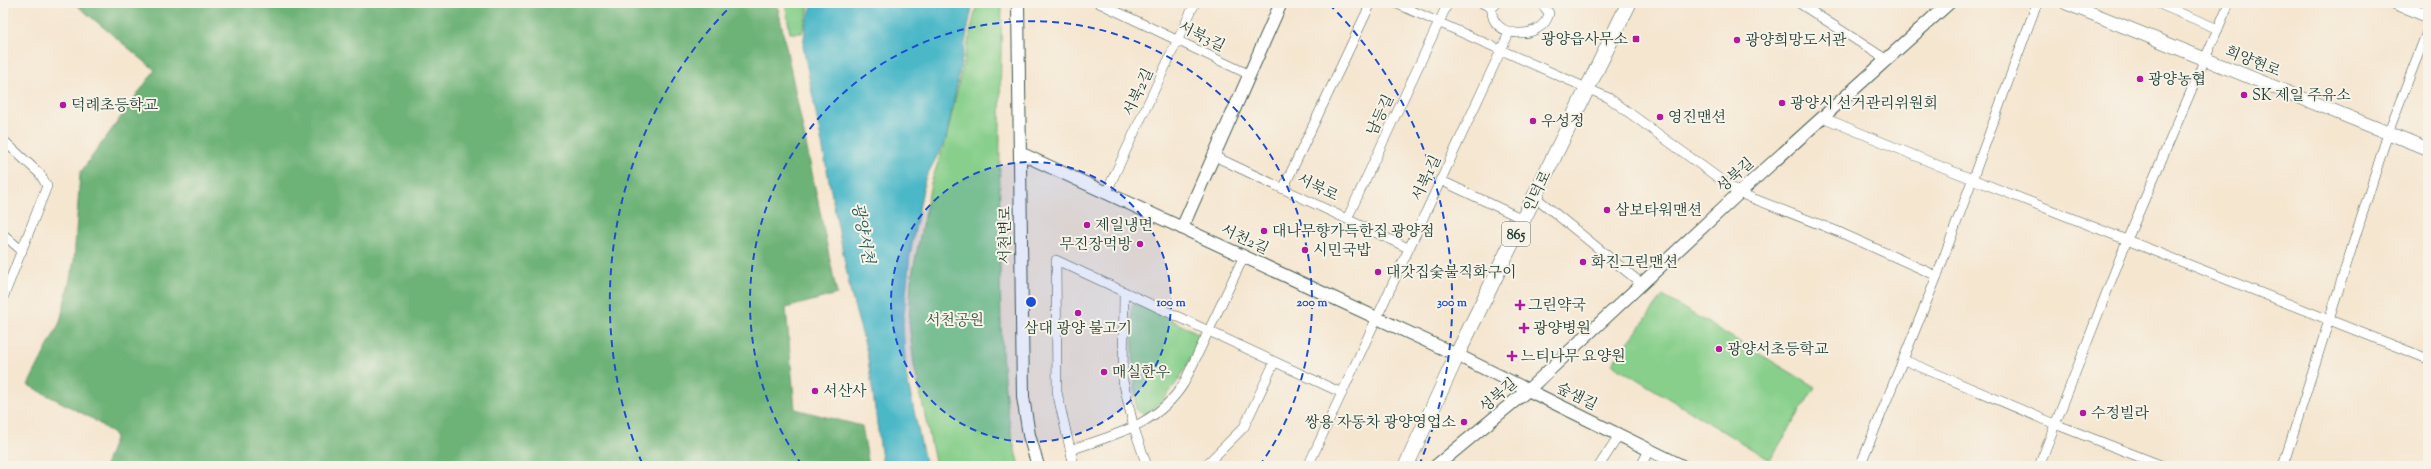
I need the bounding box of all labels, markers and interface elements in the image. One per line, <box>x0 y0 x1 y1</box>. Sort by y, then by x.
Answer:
street label: 서북3길 <box>1174 17 1228 58</box>
place label: 광양읍사무소 <box>1541 30 1628 51</box>
place label: 광양희망도서관 <box>1745 31 1847 52</box>
marker: 광양읍사무소 <box>1631 34 1641 44</box>
marker: 광양희망도서관 <box>1732 35 1742 45</box>
street label: 희양현로 <box>2222 42 2284 83</box>
street label: 서북2길 <box>1119 65 1160 120</box>
place label: 광양농협 <box>2148 70 2206 91</box>
marker: 광양농협 <box>2135 74 2145 84</box>
place label: SK 제일 주유소 <box>2252 86 2351 107</box>
marker: SK 제일 주유소 <box>2239 90 2249 100</box>
street label: 남등길 <box>1363 91 1400 140</box>
place label: 광양시 선거관리위원회 <box>1790 94 1938 115</box>
place label: 덕례초등학교 <box>71 96 158 117</box>
marker: 광양시 선거관리위원회 <box>1777 98 1787 108</box>
marker: 덕례초등학교 <box>58 100 68 110</box>
place label: 영진맨션 <box>1668 108 1726 129</box>
place label: 우성정 <box>1541 112 1584 133</box>
marker: 영진맨션 <box>1655 112 1665 122</box>
marker: 우성정 <box>1528 116 1538 126</box>
street label: 서북1길 <box>1408 152 1447 205</box>
street label: 성북길 <box>1713 154 1759 198</box>
street label: 인덕로 <box>1519 167 1558 216</box>
street label: 서북로 <box>1293 169 1342 208</box>
water label: 광양서천 <box>844 201 879 268</box>
place label: 삼보타워맨션 <box>1615 201 1702 222</box>
marker: 삼보타워맨션 <box>1602 205 1612 215</box>
street label: 서천변로 <box>996 206 1017 264</box>
place label: 제일냉면 <box>1095 216 1153 237</box>
marker: 제일냉면 <box>1082 220 1092 230</box>
street label: 서천2길 <box>1217 220 1272 261</box>
place label: 대나무향가득한집 광양점 <box>1272 222 1435 243</box>
road number: 865 <box>1502 222 1530 246</box>
marker: 대나무향가득한집 광양점 <box>1259 226 1269 236</box>
place label: 무진장먹방 <box>1060 235 1133 256</box>
marker: 무진장먹방 <box>1135 239 1145 249</box>
place label: 시민국밥 <box>1313 241 1371 262</box>
marker: 시민국밥 <box>1300 245 1310 255</box>
place label: 화진그린맨션 <box>1591 253 1678 274</box>
marker: 화진그린맨션 <box>1578 257 1588 267</box>
place label: 대갓집숯불직화구이 <box>1386 263 1516 284</box>
marker: 대갓집숯불직화구이 <box>1373 267 1383 277</box>
text: 100 m <box>1155 294 1186 312</box>
text: 200 m <box>1297 294 1327 312</box>
text: 300 m <box>1437 294 1467 312</box>
centre of rings <box>1024 295 1038 309</box>
place label: 그린약국 <box>1528 296 1586 317</box>
marker: 그린약국 <box>1515 300 1525 310</box>
marker: 삼대 광양 불고기 <box>1073 308 1083 318</box>
park label: 서천공원 <box>926 311 984 332</box>
place label: 삼대 광양 불고기 <box>1024 319 1132 340</box>
place label: 광양병원 <box>1533 319 1591 340</box>
marker: 광양병원 <box>1518 322 1530 334</box>
place label: 광양서초등학교 <box>1727 340 1829 361</box>
marker: 광양서초등학교 <box>1714 344 1724 354</box>
place label: 느티나무 요양원 <box>1521 347 1626 368</box>
marker: 느티나무 요양원 <box>1506 350 1518 362</box>
place label: 매실한우 <box>1112 363 1170 384</box>
marker: 매실한우 <box>1099 367 1109 377</box>
street label: 성북길 <box>1476 374 1522 418</box>
street label: 숲샘길 <box>1552 378 1600 416</box>
place label: 서산사 <box>823 382 867 403</box>
marker: 서산사 <box>810 386 820 396</box>
place label: 수정빌라 <box>2091 404 2149 425</box>
marker: 수정빌라 <box>2078 408 2088 418</box>
place label: 쌍용 자동차 광양영업소 <box>1305 413 1457 434</box>
marker: 쌍용 자동차 광양영업소 <box>1459 417 1469 427</box>

